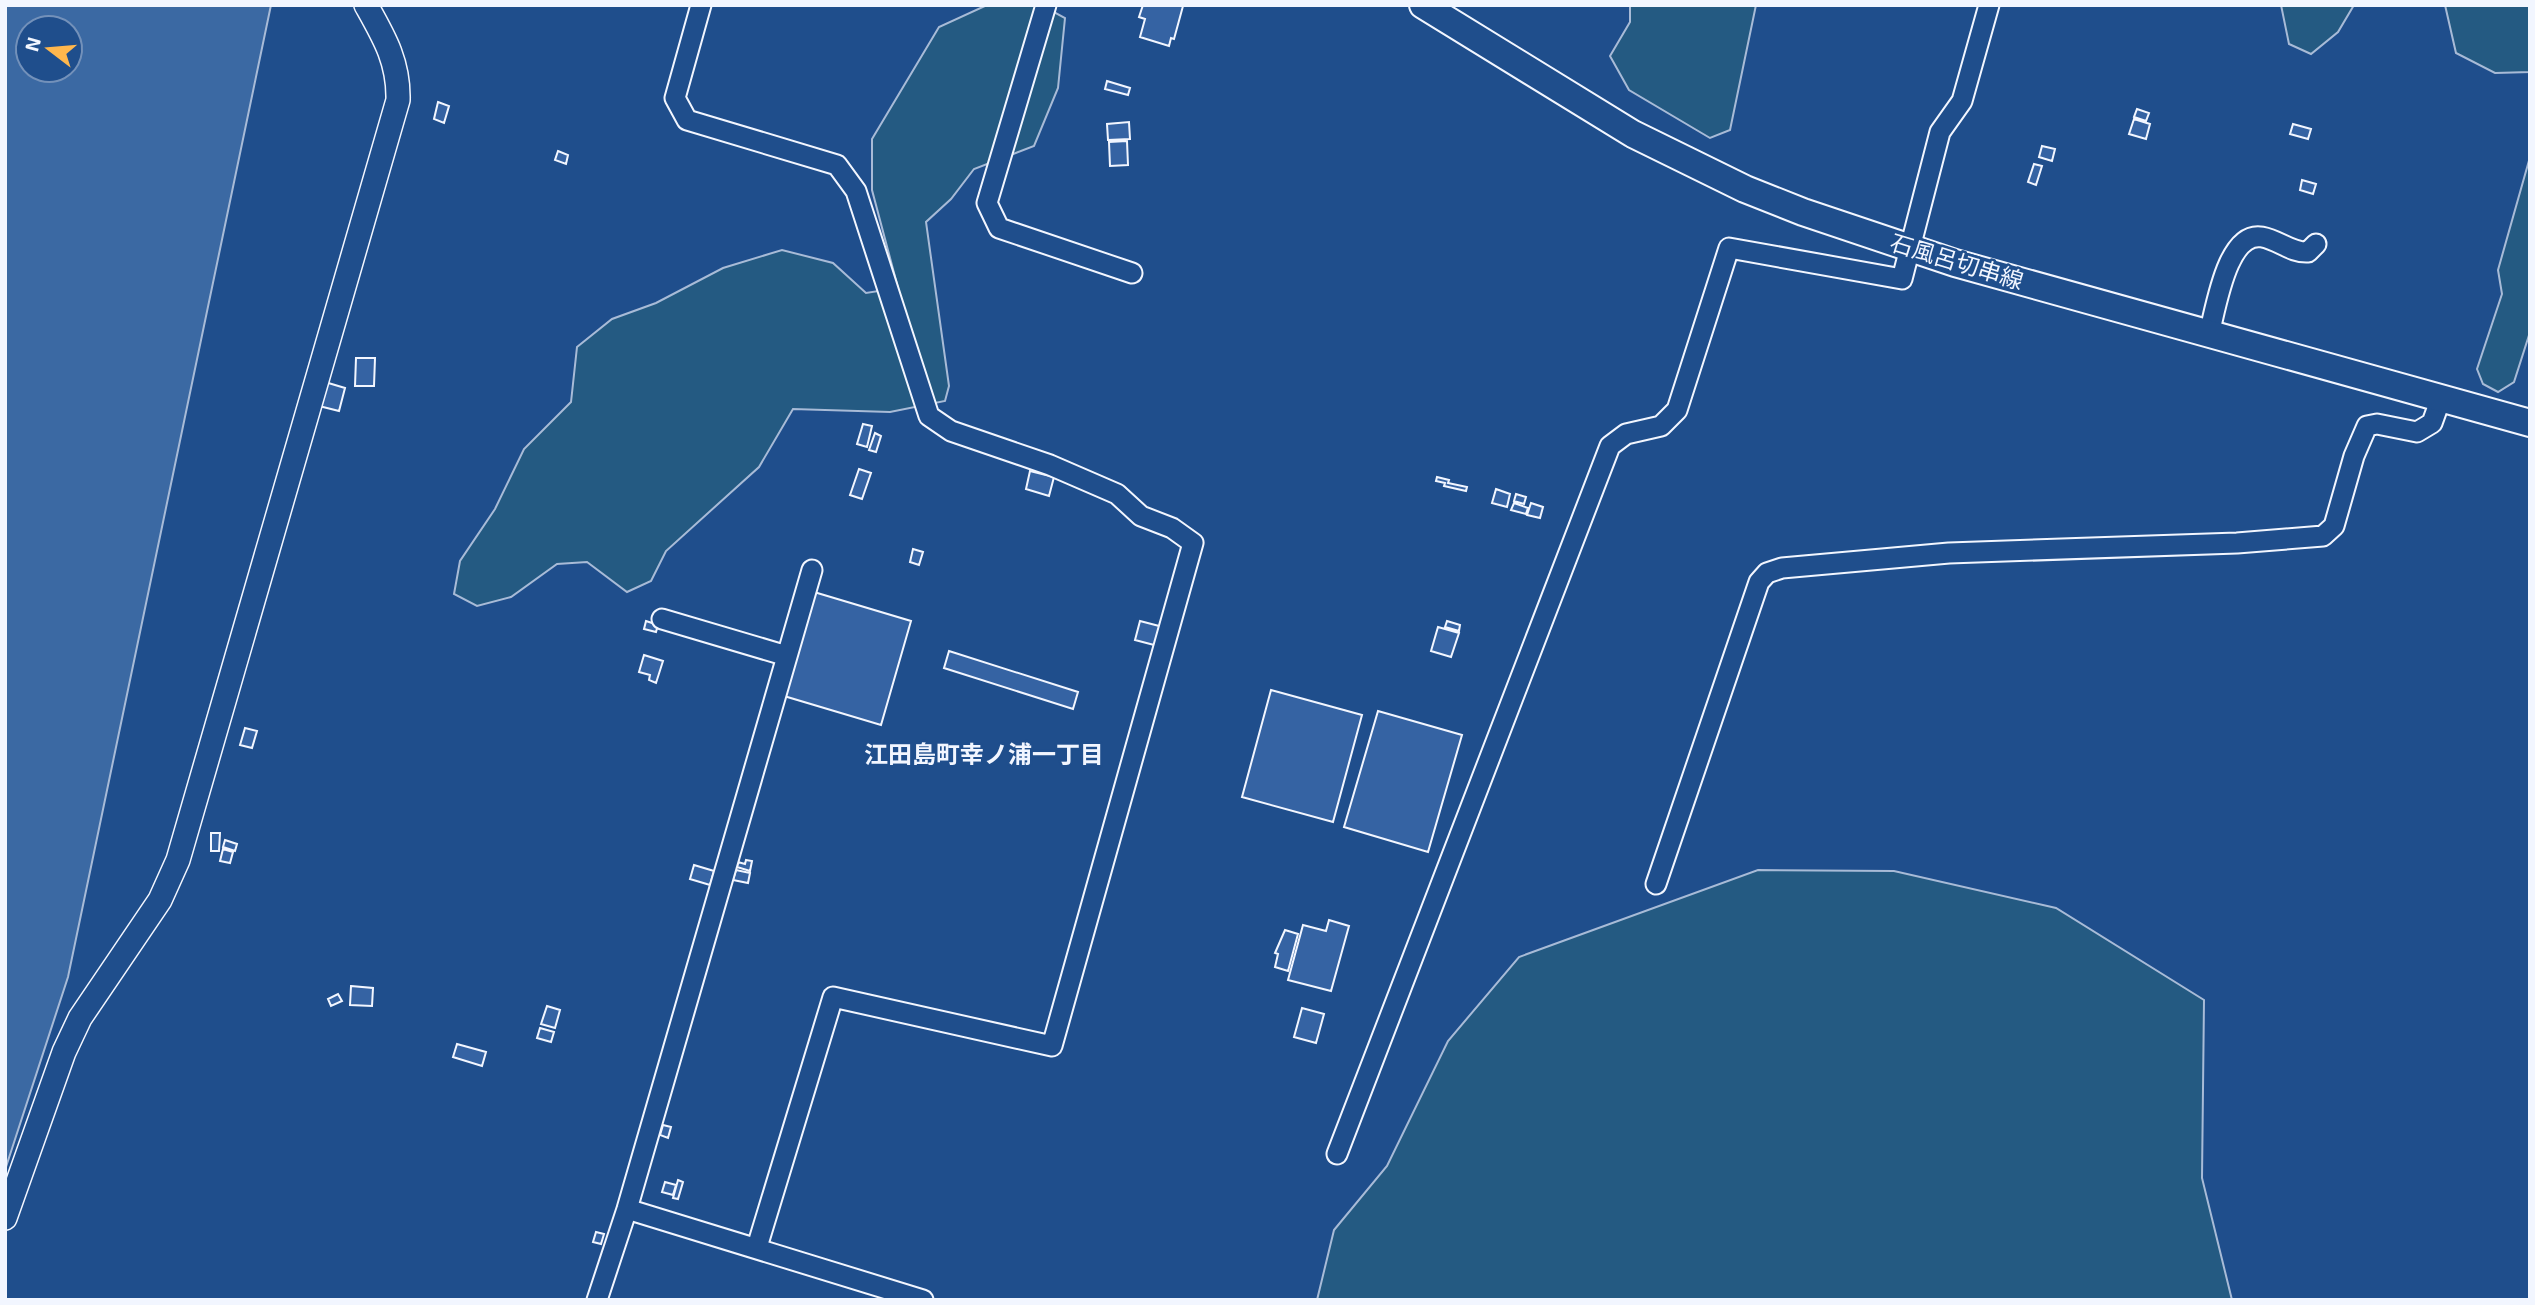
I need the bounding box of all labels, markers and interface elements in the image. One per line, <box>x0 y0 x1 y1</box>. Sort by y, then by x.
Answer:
north arrow <box>14 14 84 84</box>
text: N <box>19 34 45 54</box>
street label: 石風呂切串線 <box>1887 227 2027 295</box>
district label: 江田島町幸ノ浦一丁目 <box>864 739 1104 768</box>

